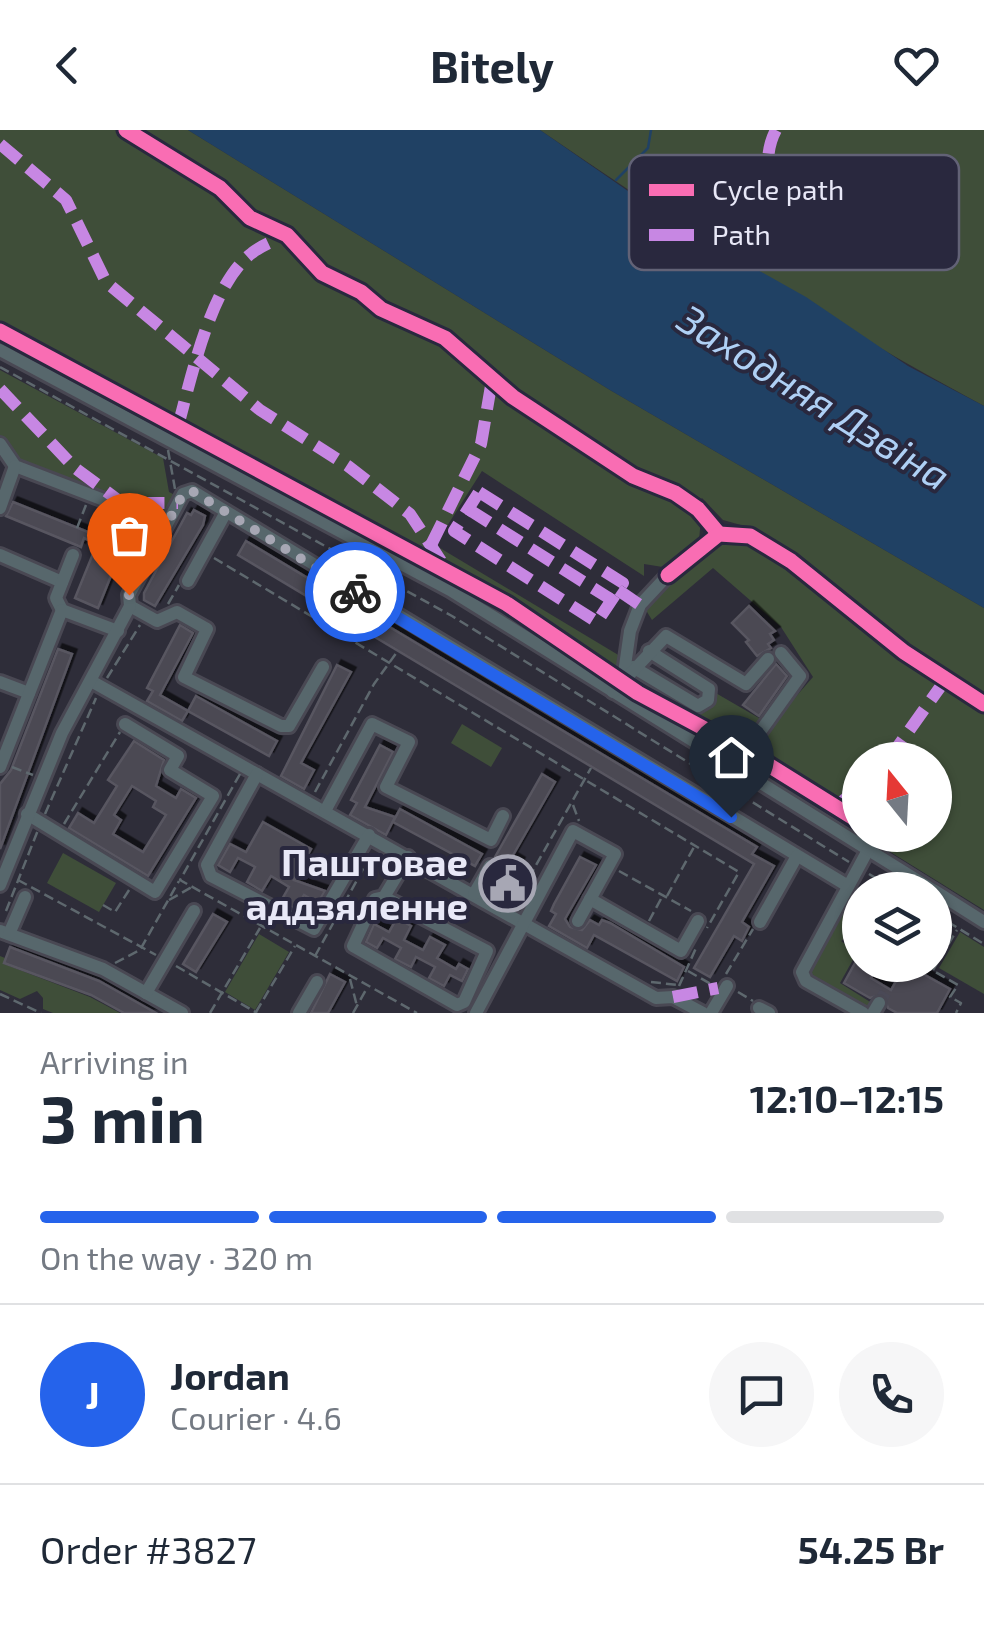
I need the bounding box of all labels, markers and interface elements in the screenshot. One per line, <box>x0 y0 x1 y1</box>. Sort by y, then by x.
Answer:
icon: back <box>40 38 95 93</box>
text: Bitely <box>430 38 554 92</box>
icon: heart <box>889 38 944 93</box>
legend <box>629 155 959 270</box>
text: Cycle path <box>712 172 844 206</box>
text: Path <box>712 217 771 251</box>
water label: Заходняя Дзвіна <box>669 293 960 499</box>
pin <box>87 493 172 596</box>
icon: bag <box>102 508 157 563</box>
courier <box>305 542 405 642</box>
icon: bike <box>328 565 383 620</box>
pin <box>689 715 774 818</box>
icon: home <box>704 730 759 785</box>
north arrow <box>842 742 952 852</box>
map controls <box>842 742 952 982</box>
place label: Паштовае аддзяленне <box>246 838 468 928</box>
public building icon: Паштовае аддзяленне <box>477 853 537 913</box>
button: layers <box>842 872 952 982</box>
text: Arriving in <box>40 1042 189 1080</box>
text: 12:10–12:15 <box>750 1075 944 1121</box>
text: 3 min <box>40 1078 205 1156</box>
text: On the way · 320 m <box>40 1238 313 1276</box>
button: chat <box>709 1342 814 1447</box>
button: phone <box>839 1342 944 1447</box>
text: Jordan <box>170 1352 290 1398</box>
text: J <box>85 1371 100 1417</box>
text: Courier · 4.6 <box>170 1398 342 1436</box>
text: Order #3827 <box>40 1526 256 1572</box>
text: 54.25 Br <box>798 1526 944 1572</box>

